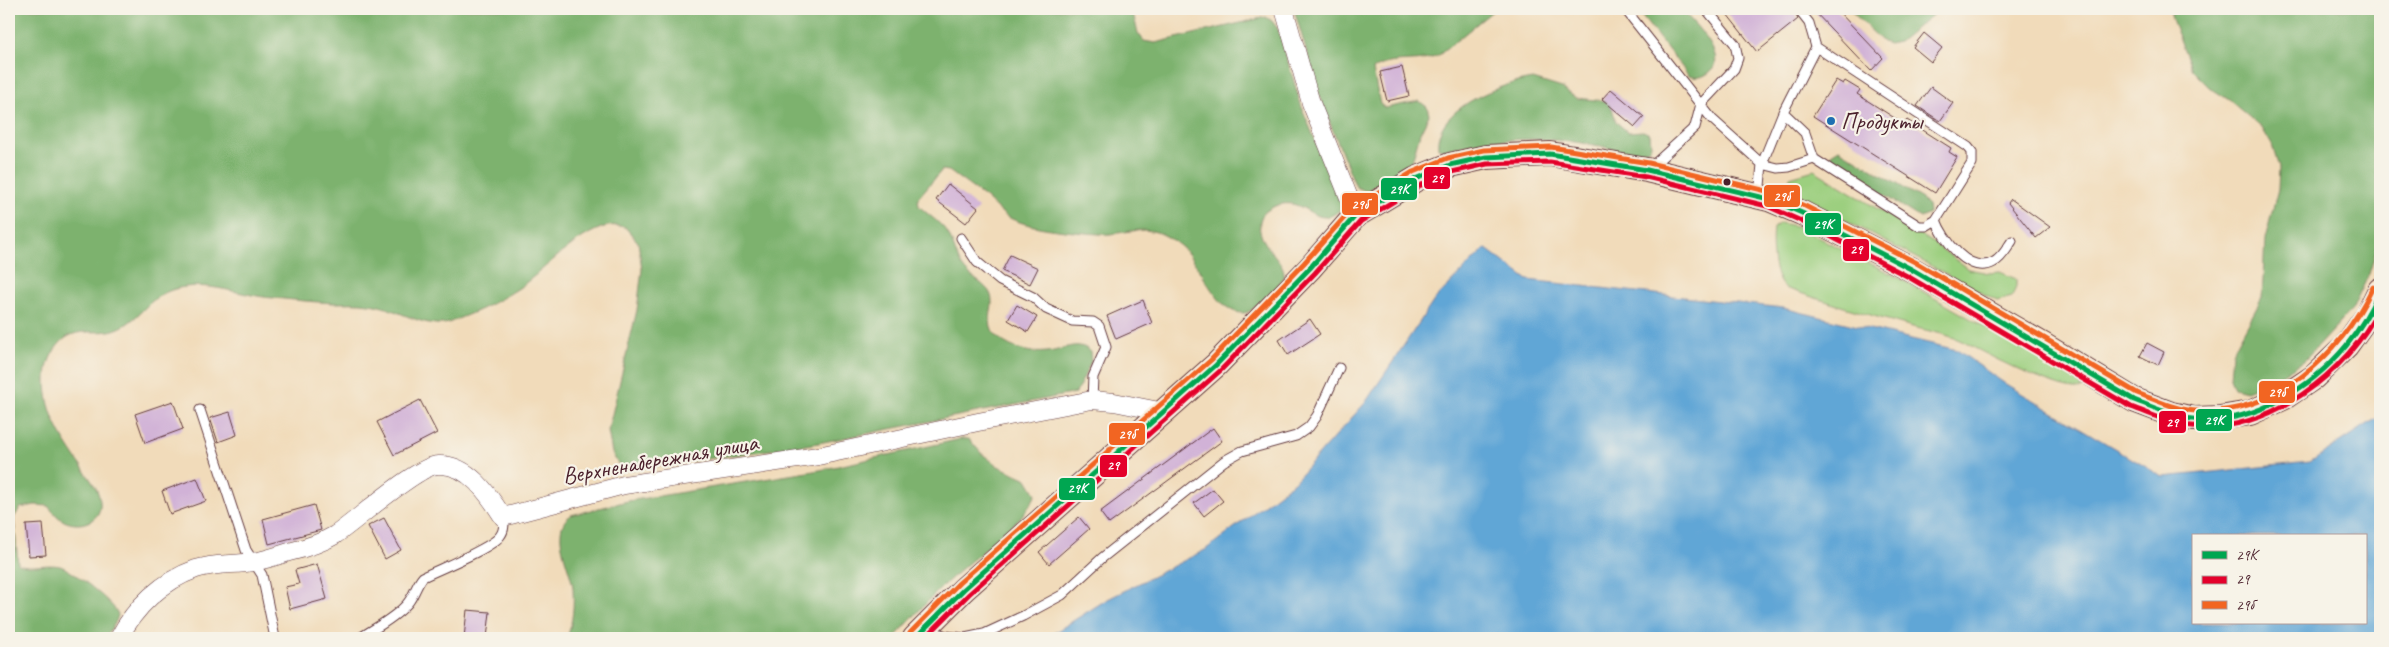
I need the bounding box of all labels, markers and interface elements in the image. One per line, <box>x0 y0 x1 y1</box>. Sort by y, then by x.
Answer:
place label: Продукты <box>1841 106 1925 136</box>
marker: Продукты <box>1825 115 1837 127</box>
line badge: 29 <box>1423 166 1451 190</box>
text: 29 <box>1431 170 1445 187</box>
line badge: 29К <box>1380 177 1418 201</box>
unlabelled marker <box>1722 177 1732 187</box>
text: 29К <box>1389 181 1412 198</box>
line badge: 29б <box>1763 184 1801 208</box>
text: 29б <box>1773 188 1795 205</box>
line badge: 29б <box>1341 192 1379 216</box>
text: 29б <box>1351 196 1373 213</box>
line badge: 29К <box>1804 212 1842 236</box>
text: 29К <box>1813 216 1836 233</box>
line badge: 29 <box>1842 238 1870 262</box>
text: 29 <box>1850 241 1864 258</box>
line badge: 29б <box>2258 380 2296 404</box>
text: 29б <box>2268 384 2290 401</box>
line badge: 29К <box>2195 408 2233 432</box>
line badge: 29 <box>2158 410 2187 434</box>
text: 29К <box>2204 412 2227 429</box>
text: 29 <box>2166 414 2180 431</box>
line badge: 29б <box>1108 422 1146 446</box>
text: 29б <box>1118 426 1140 443</box>
street label: Верхненабережная улица <box>560 427 761 491</box>
line badge: 29 <box>1099 454 1128 478</box>
text: 29 <box>1107 457 1121 474</box>
line badge: 29К <box>1058 477 1096 501</box>
text: 29К <box>1067 480 1090 497</box>
legend <box>2192 534 2366 624</box>
text: 29К <box>2236 546 2261 565</box>
text: 29 <box>2236 570 2251 589</box>
text: 29б <box>2236 596 2259 615</box>

